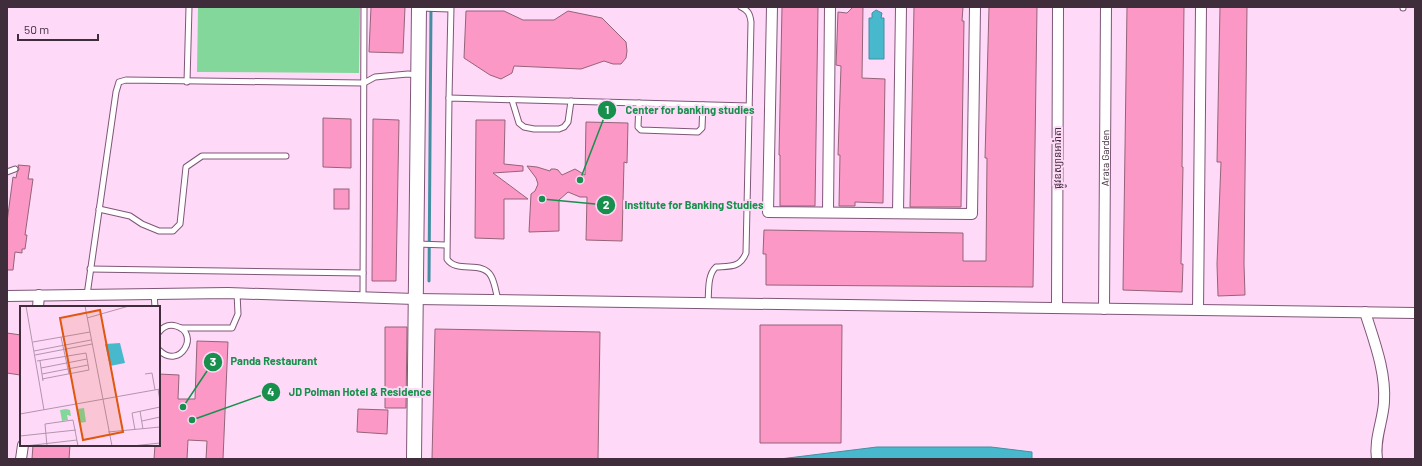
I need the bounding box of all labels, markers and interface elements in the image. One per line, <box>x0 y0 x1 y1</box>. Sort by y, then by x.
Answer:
scale bar <box>18 16 98 42</box>
text: 50 m <box>24 22 49 36</box>
callout: Center for banking studies <box>597 99 762 122</box>
text: 1 <box>605 102 609 116</box>
text: Center for banking studies <box>626 103 755 116</box>
street label: ផ្លូវឧស្យានអារ៉ាតា <box>1051 127 1067 189</box>
street label: Arata Garden <box>1099 130 1111 186</box>
callout: Institute for Banking Studies <box>596 194 772 217</box>
text: 2 <box>603 197 610 211</box>
text: Institute for Banking Studies <box>624 198 764 211</box>
inset map <box>20 306 160 446</box>
callout: Panda Restaurant <box>203 350 326 373</box>
text: 3 <box>210 354 216 368</box>
text: Panda Restaurant <box>231 354 317 367</box>
callout: JD Polman Hotel & Residence <box>261 381 439 404</box>
text: 4 <box>267 384 275 398</box>
text: JD Polman Hotel & Residence <box>289 385 431 398</box>

